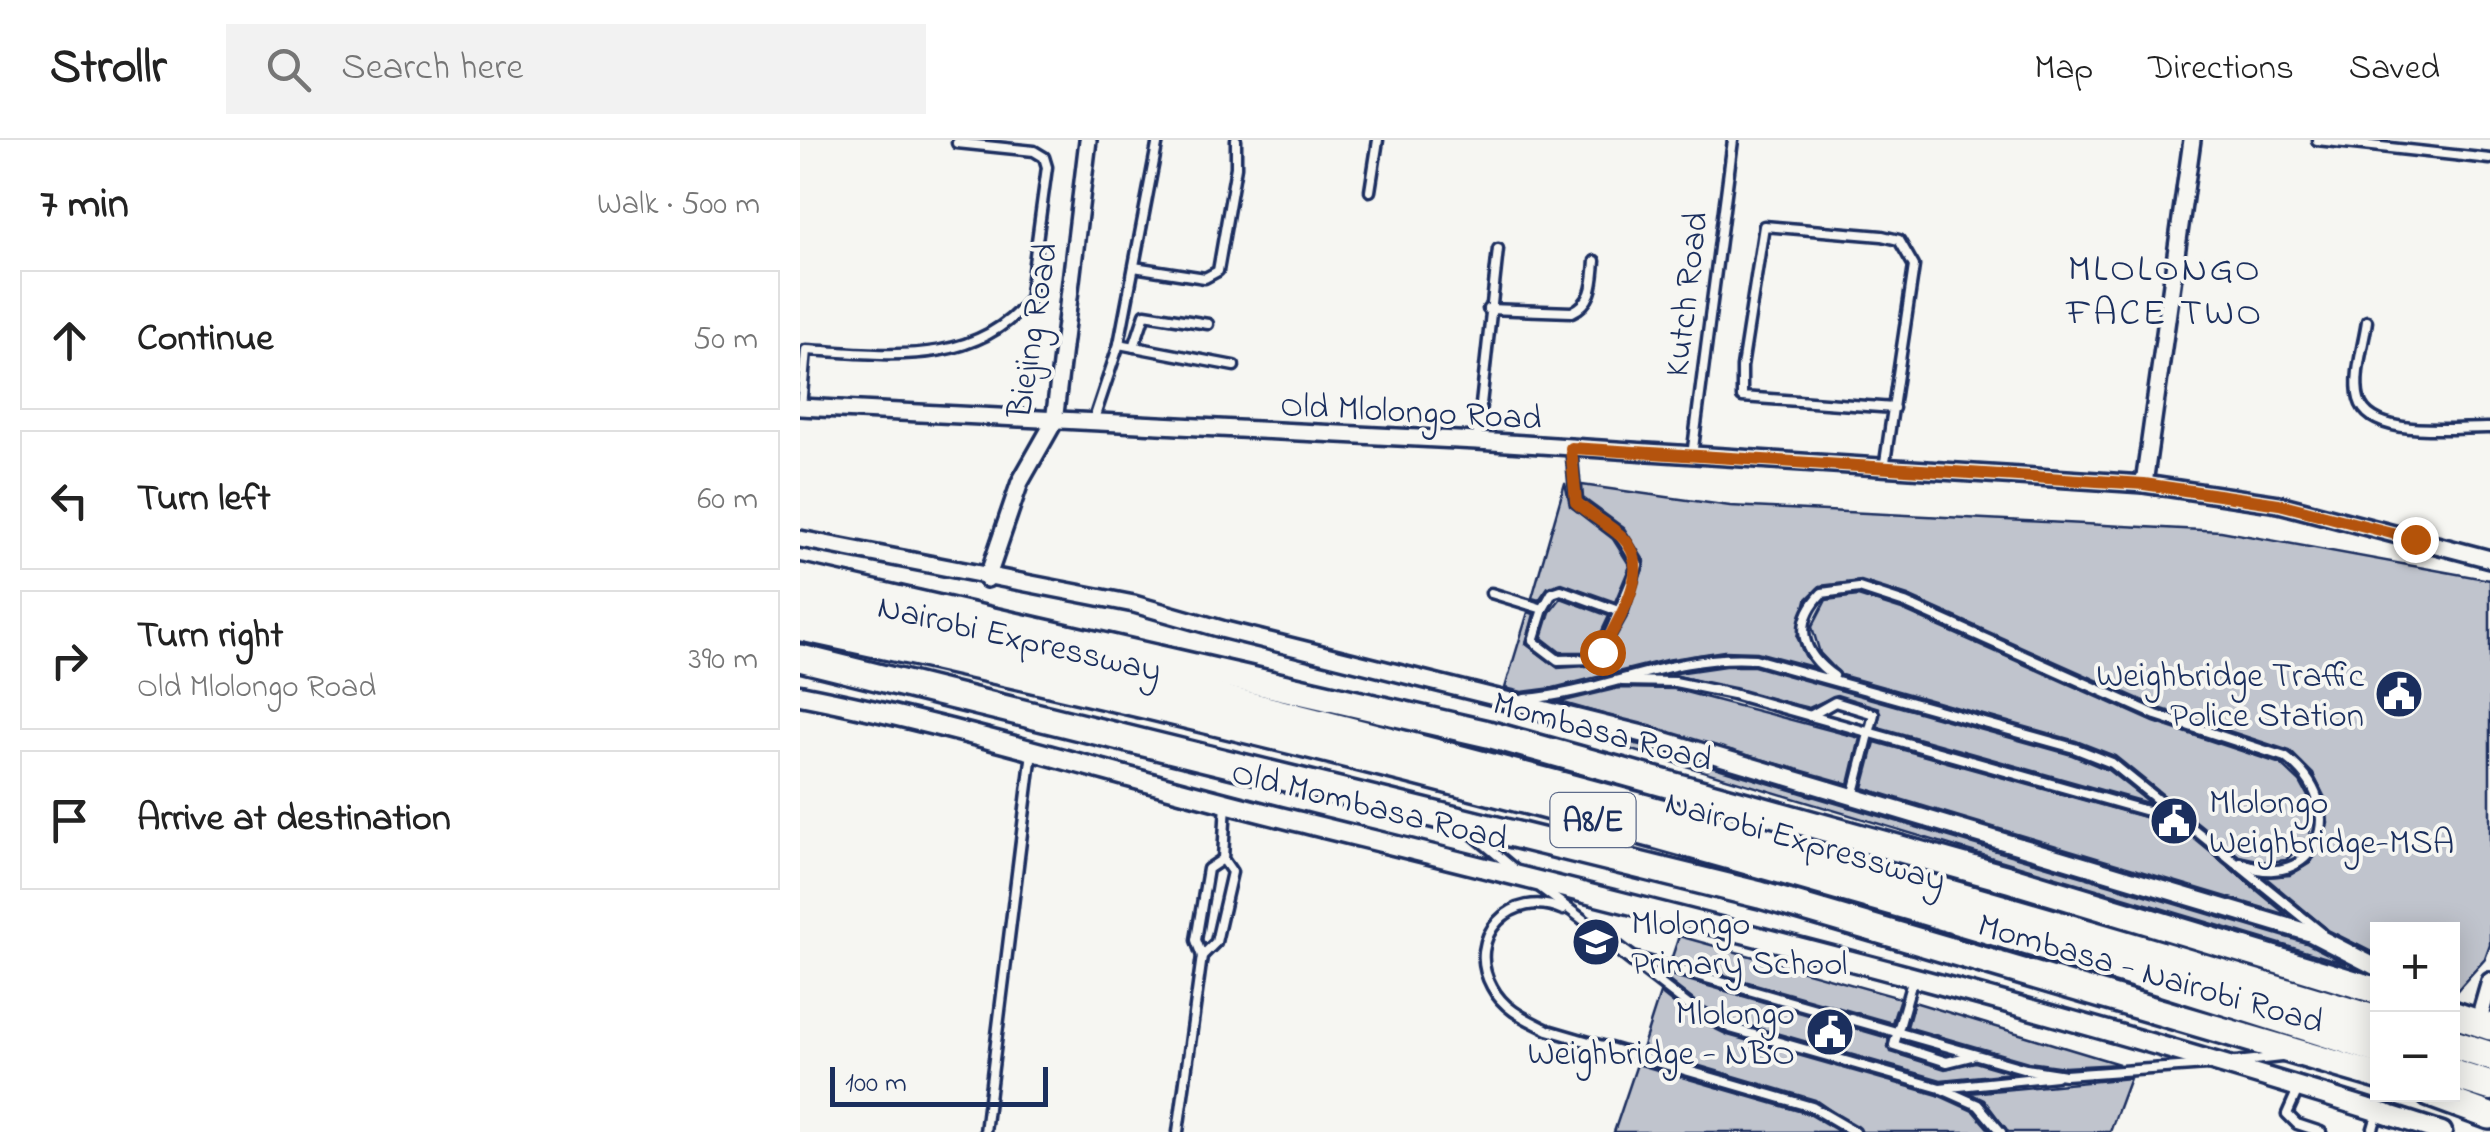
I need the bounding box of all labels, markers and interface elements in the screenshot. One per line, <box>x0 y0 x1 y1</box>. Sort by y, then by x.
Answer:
search box <box>226 24 926 114</box>
text: Strollr <box>50 34 166 104</box>
text: Search here <box>341 41 523 97</box>
icon: search <box>261 42 316 97</box>
text: Map <box>2034 44 2093 95</box>
text: Directions <box>2148 44 2294 95</box>
text: Saved <box>2349 44 2440 95</box>
text: 7 min <box>40 175 129 236</box>
text: Walk · 500 m <box>597 182 760 229</box>
street label: Kutch Road <box>1653 209 1724 380</box>
street label: Biejing Road <box>995 239 1073 423</box>
district label: MLOLONGO FACE TWO <box>2065 243 2264 343</box>
text: Continue <box>137 312 273 368</box>
icon: ahead <box>42 313 97 368</box>
text: 50 m <box>693 317 758 364</box>
street label: Old Mlolongo Road <box>1279 381 1543 446</box>
text: Turn left <box>137 472 270 528</box>
icon: left <box>42 473 97 528</box>
text: 60 m <box>697 477 758 524</box>
route end <box>2393 517 2439 563</box>
street label: Nairobi Expressway <box>872 583 1166 698</box>
text: Turn right <box>137 609 283 665</box>
route start <box>1580 630 1626 676</box>
icon: right <box>42 633 97 688</box>
text: 390 m <box>688 637 758 684</box>
place label: Weighbridge Traffic Police Station <box>2096 652 2364 743</box>
text: Old Mlolongo Road <box>137 665 376 712</box>
public building icon: Weighbridge Traffic Police Station <box>2373 668 2425 720</box>
street label: Mombasa Road <box>1487 680 1718 787</box>
street label: Old Mombasa Road <box>1226 748 1513 866</box>
street label: Nairobi Expressway <box>1659 779 1951 908</box>
place label: Mlolongo Weighbridge-MSA <box>2209 779 2454 870</box>
text: Arrive at destination <box>137 792 451 848</box>
icon: arrive <box>42 793 97 848</box>
road number: A8/E <box>1550 793 1636 847</box>
public building icon: Mlolongo Weighbridge-MSA <box>2148 795 2200 847</box>
place label: Mlolongo Primary School <box>1631 900 1847 991</box>
street label: Mombasa - Nairobi Road <box>1971 902 2329 1049</box>
school or university icon: Mlolongo Primary School <box>1570 916 1622 968</box>
map controls <box>2370 922 2460 1102</box>
button: + <box>2370 922 2460 1012</box>
place label: Mlolongo Weighbridge - NBO <box>1527 990 1795 1081</box>
public building icon: Mlolongo Weighbridge - NBO <box>1804 1006 1856 1058</box>
button: − <box>2370 1012 2460 1102</box>
scale bar <box>830 1062 1048 1106</box>
text: 100 m <box>845 1064 907 1105</box>

